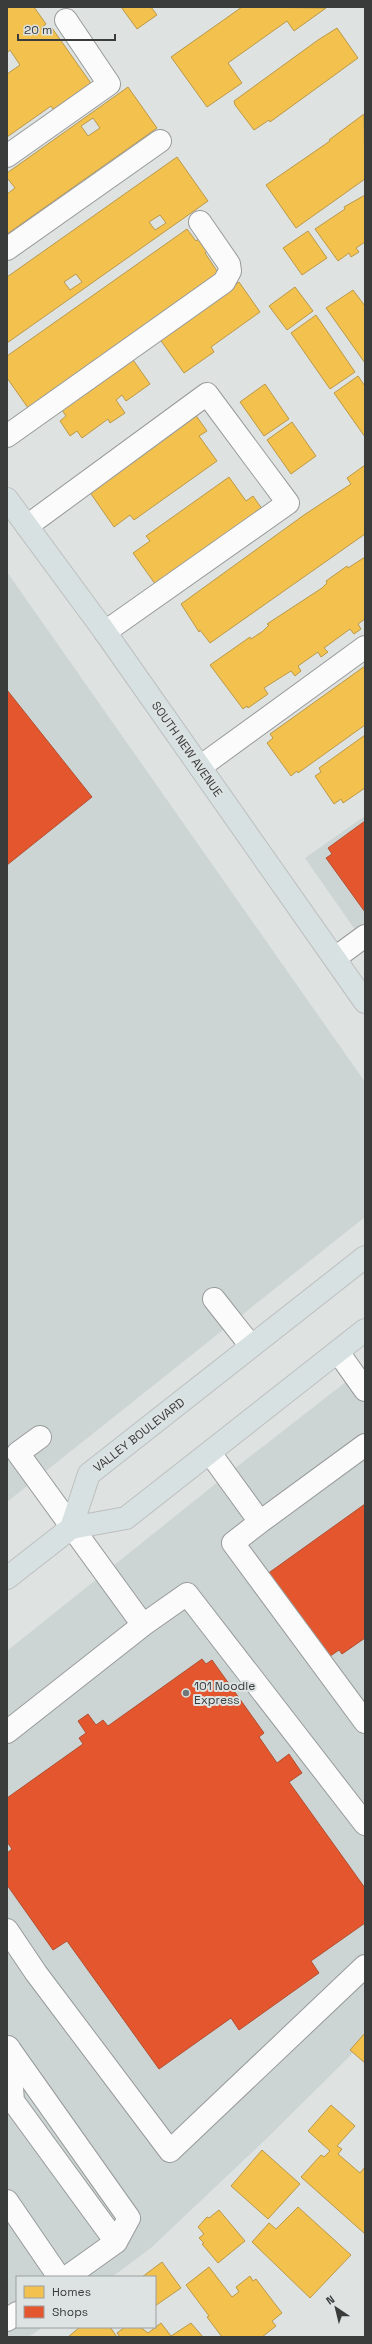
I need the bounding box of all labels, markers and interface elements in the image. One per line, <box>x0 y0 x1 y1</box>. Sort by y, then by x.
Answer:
scale bar <box>18 16 115 42</box>
text: 20 m <box>24 22 52 38</box>
street label: SOUTH NEW AVENUE <box>148 698 226 800</box>
street label: VALLEY BOULEVARD <box>90 1394 188 1476</box>
place label: 101 Noodle Express <box>194 1678 255 1708</box>
marker: 101 Noodle Express <box>181 1688 191 1698</box>
legend <box>16 2276 156 2328</box>
text: Homes <box>52 2284 91 2300</box>
north arrow <box>316 2288 356 2328</box>
text: N <box>323 2292 337 2308</box>
text: Shops <box>52 2304 88 2320</box>

